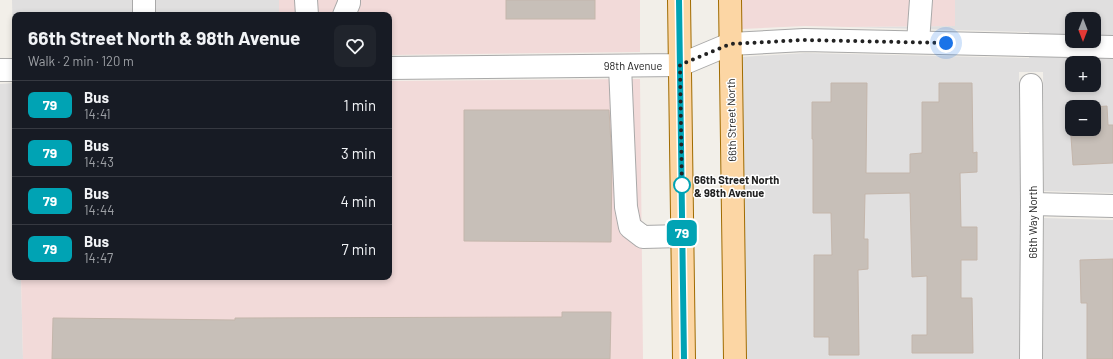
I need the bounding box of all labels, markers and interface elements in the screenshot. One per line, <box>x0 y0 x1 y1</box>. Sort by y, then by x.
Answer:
north arrow <box>1065 12 1101 48</box>
map controls <box>1065 12 1101 136</box>
button: heart <box>334 25 376 67</box>
text: 66th Street North & 98th Avenue <box>28 26 300 49</box>
your location <box>936 33 956 53</box>
text: Walk · 2 min · 120 m <box>28 53 134 69</box>
button: + <box>1065 56 1101 92</box>
street label: 98th Avenue <box>604 59 662 72</box>
street label: 66th Street North <box>724 78 738 162</box>
text: Bus <box>84 88 109 106</box>
text: 79 <box>43 96 57 113</box>
text: 1 min <box>343 96 376 114</box>
button: − <box>1065 100 1101 136</box>
text: 14:41 <box>84 106 111 122</box>
text: Bus <box>84 136 109 154</box>
text: 79 <box>43 144 57 161</box>
text: 3 min <box>341 144 376 162</box>
text: 14:43 <box>84 154 114 170</box>
place label: 66th Street North & 98th Avenue <box>694 173 779 199</box>
marker: 66th Street North & 98th Avenue <box>673 176 691 194</box>
text: Bus <box>84 184 109 202</box>
street label: 66th Way North <box>1026 185 1039 258</box>
text: 79 <box>43 192 57 209</box>
text: 4 min <box>340 192 376 210</box>
text: 14:44 <box>84 202 114 218</box>
line badge: 79 <box>664 220 700 246</box>
text: 79 <box>675 224 689 241</box>
text: Bus <box>84 232 109 250</box>
text: 79 <box>43 240 57 257</box>
text: 7 min <box>342 240 376 258</box>
text: 14:47 <box>84 250 113 266</box>

